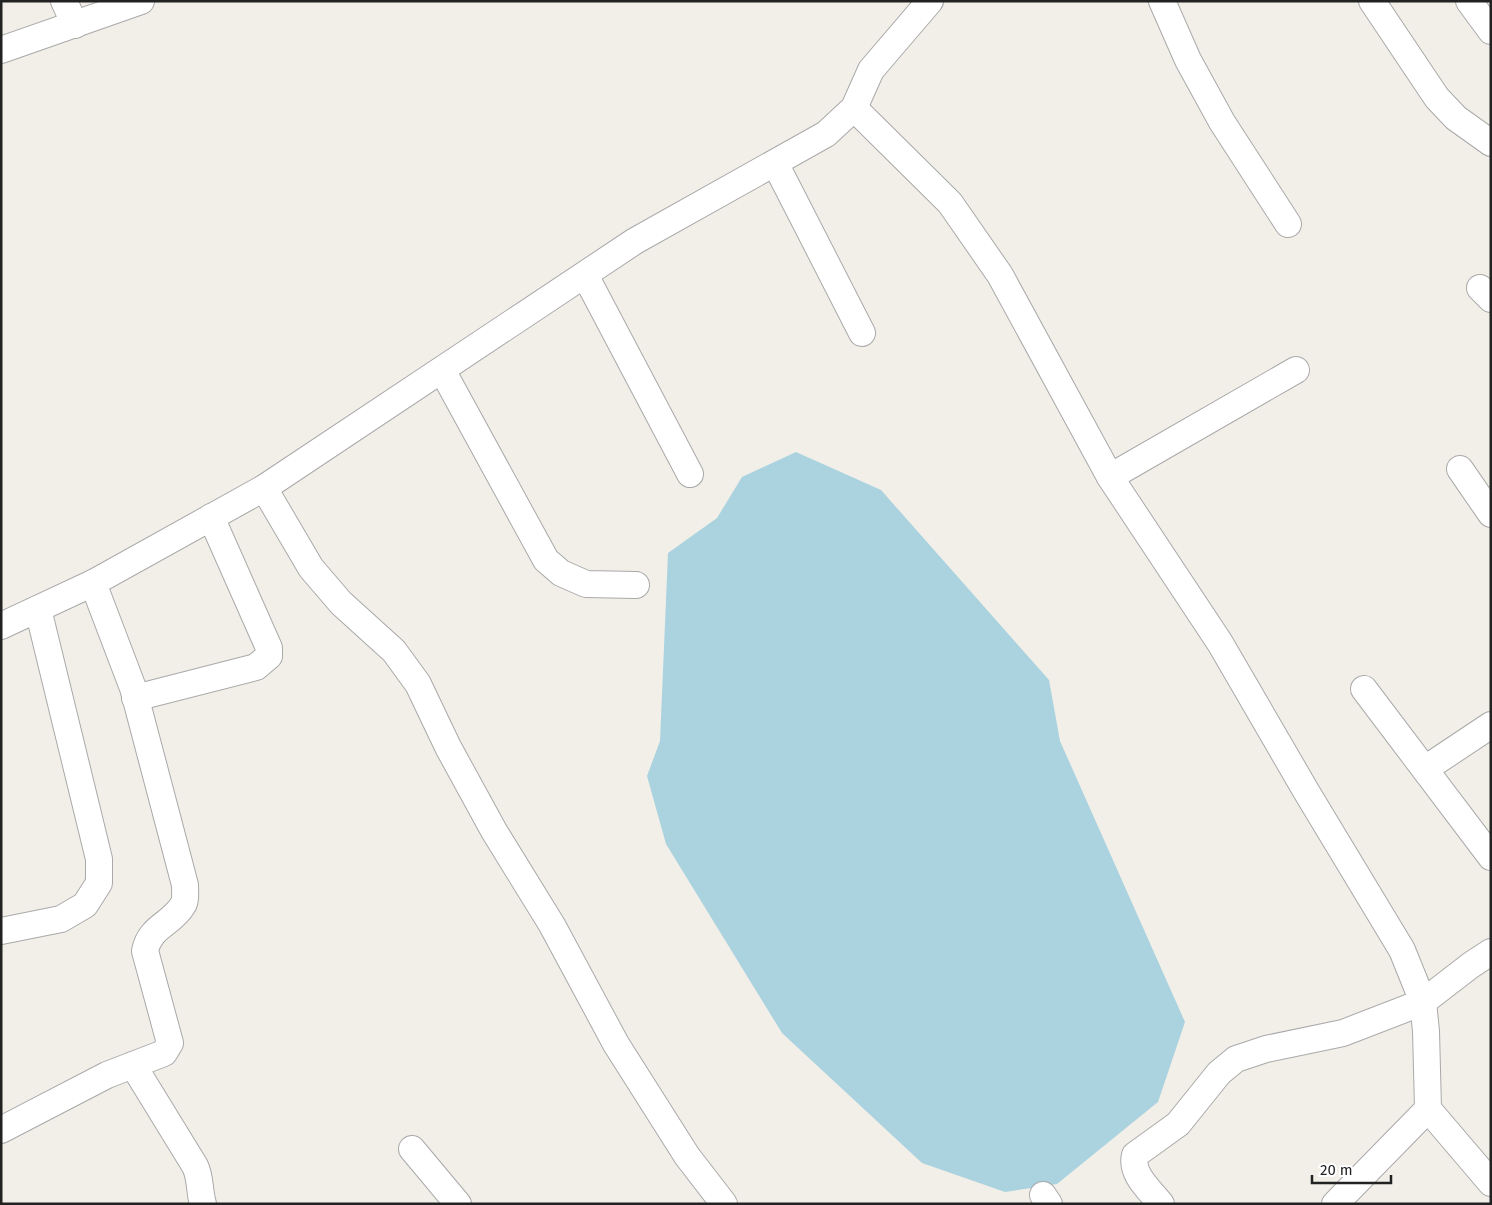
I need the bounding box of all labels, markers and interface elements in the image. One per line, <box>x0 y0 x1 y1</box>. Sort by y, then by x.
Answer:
scale bar <box>1312 1152 1391 1184</box>
text: 20 m <box>1320 1161 1353 1179</box>

